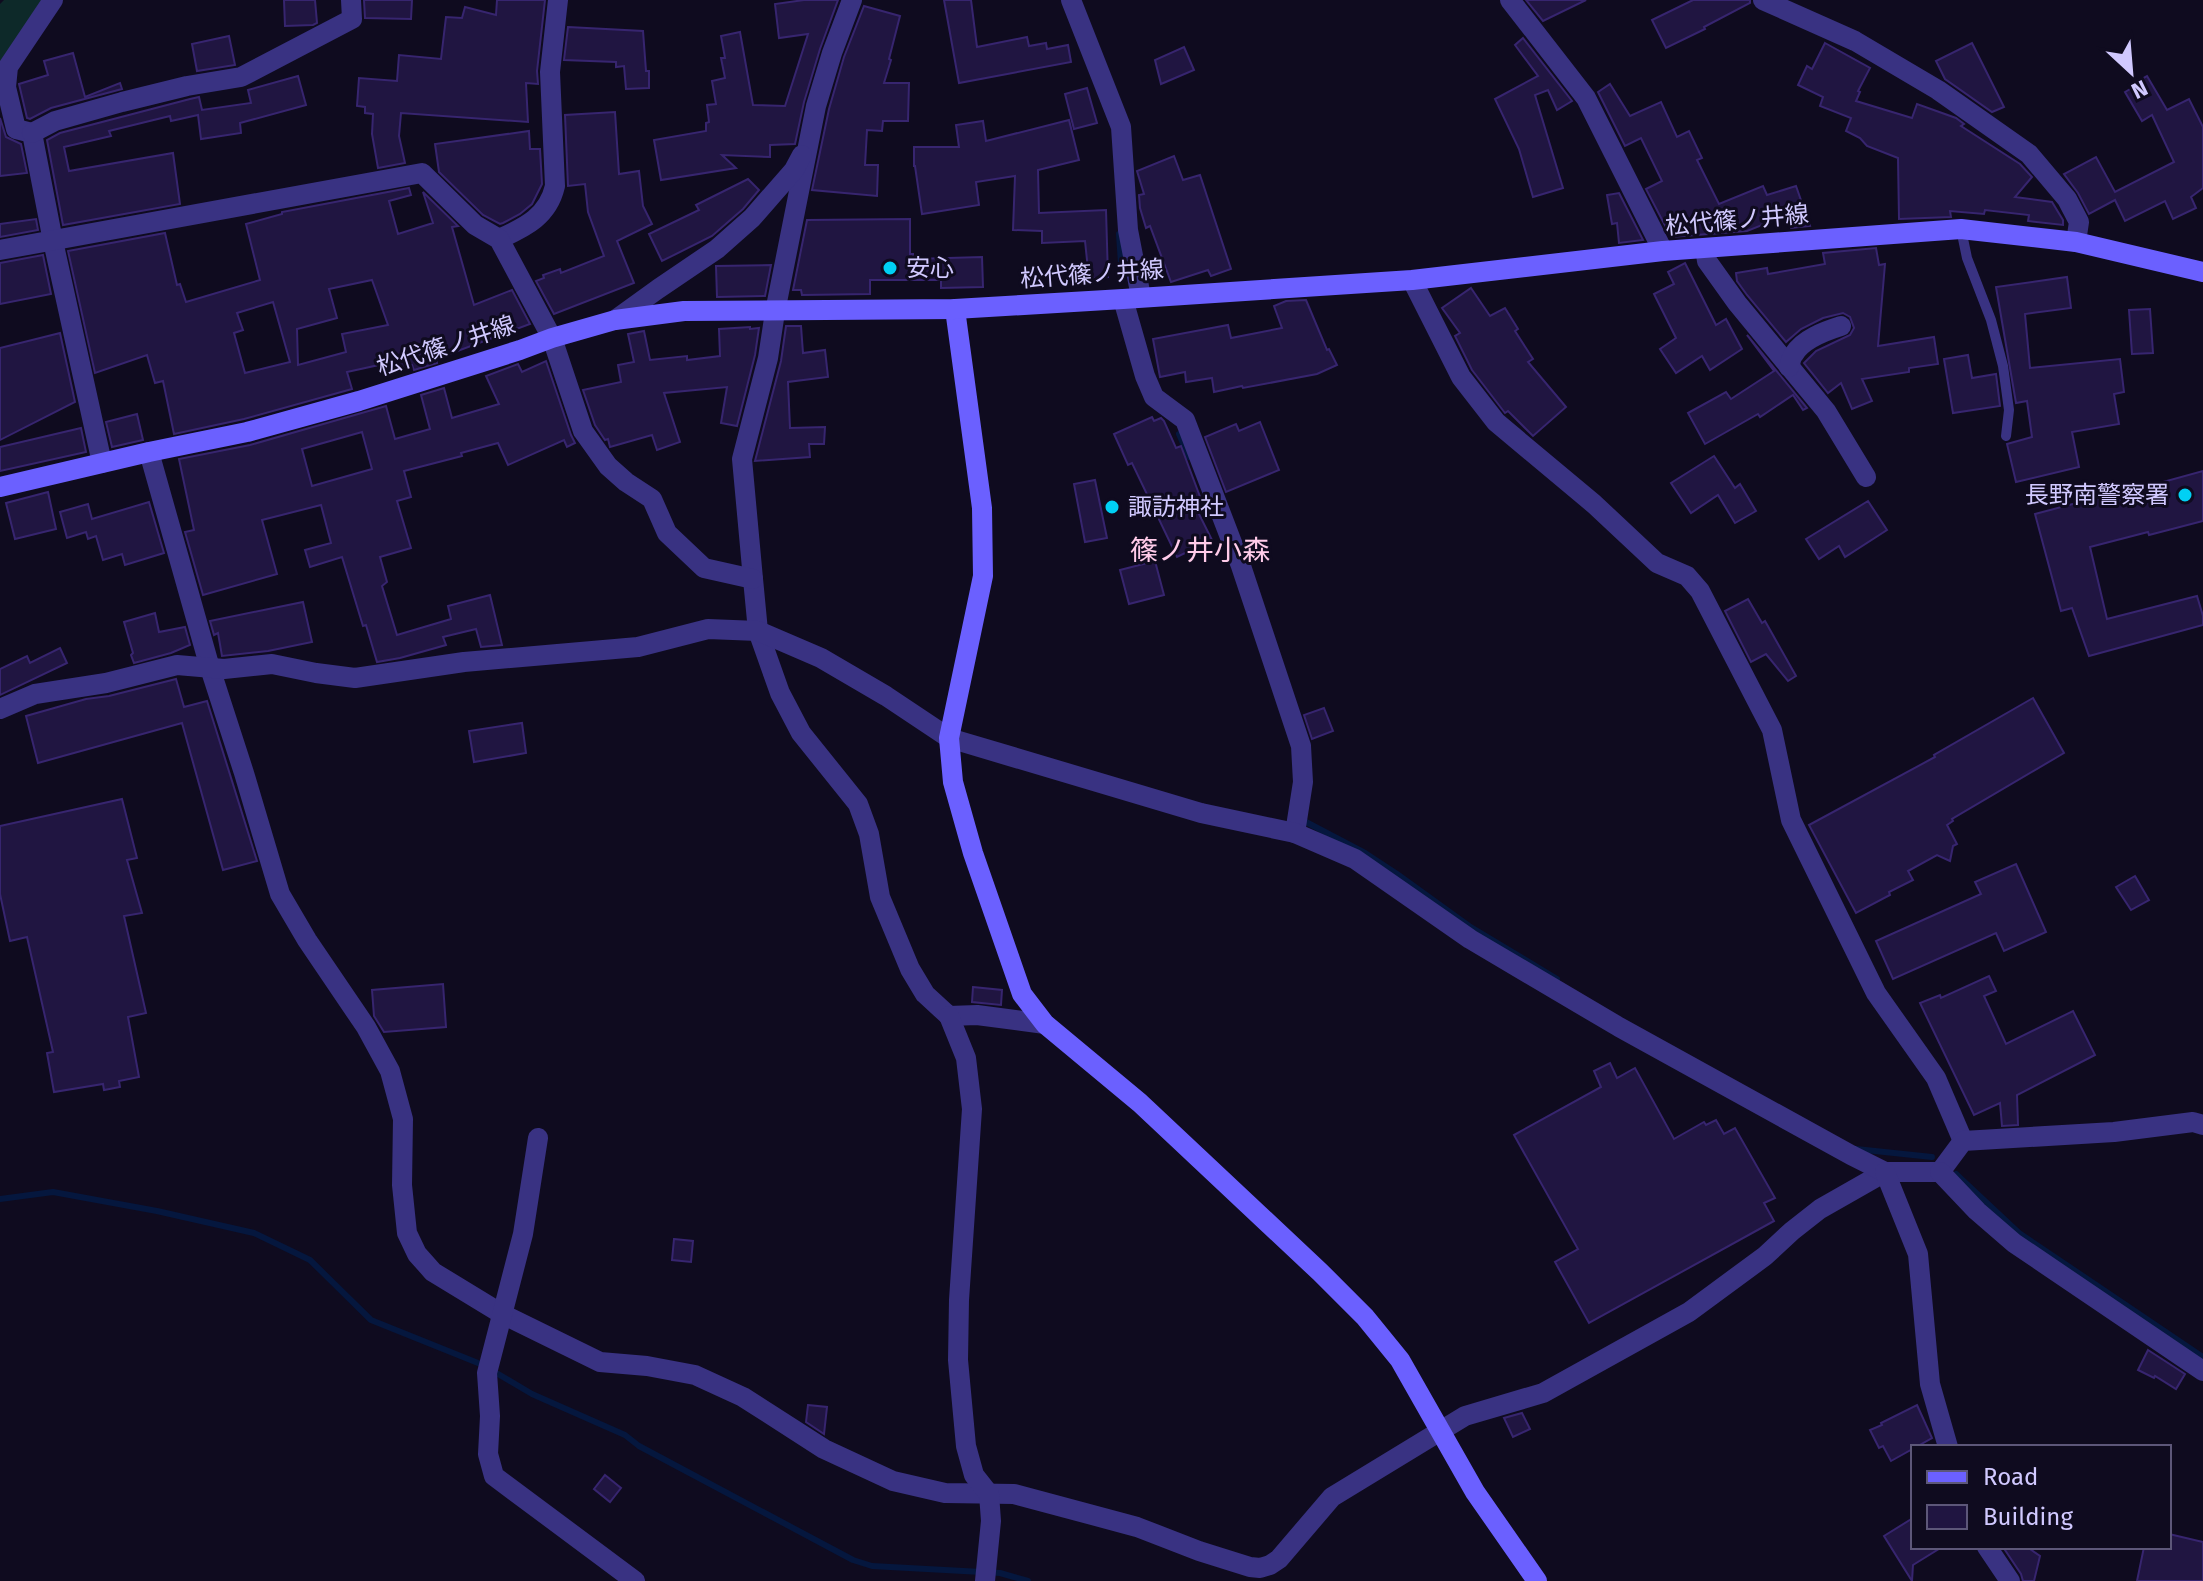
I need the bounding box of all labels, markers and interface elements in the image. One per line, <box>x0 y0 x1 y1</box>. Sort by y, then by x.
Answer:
north arrow <box>2091 32 2171 112</box>
text: N <box>2127 74 2152 105</box>
street label: 松代篠ノ井線 <box>1664 200 1810 240</box>
place label: 安心 <box>906 254 954 282</box>
street label: 松代篠ノ井線 <box>1019 255 1165 293</box>
marker: 安心 <box>881 259 899 277</box>
street label: 松代篠ノ井線 <box>373 310 519 382</box>
place label: 長野南警察署 <box>2025 481 2169 509</box>
marker: 長野南警察署 <box>2176 486 2194 504</box>
place label: 諏訪神社 <box>1128 493 1224 521</box>
marker: 諏訪神社 <box>1103 498 1121 516</box>
district label: 篠ノ井小森 <box>1130 534 1270 567</box>
legend <box>1911 1445 2171 1549</box>
text: Road <box>1983 1463 2038 1491</box>
text: Building <box>1983 1503 2073 1531</box>

